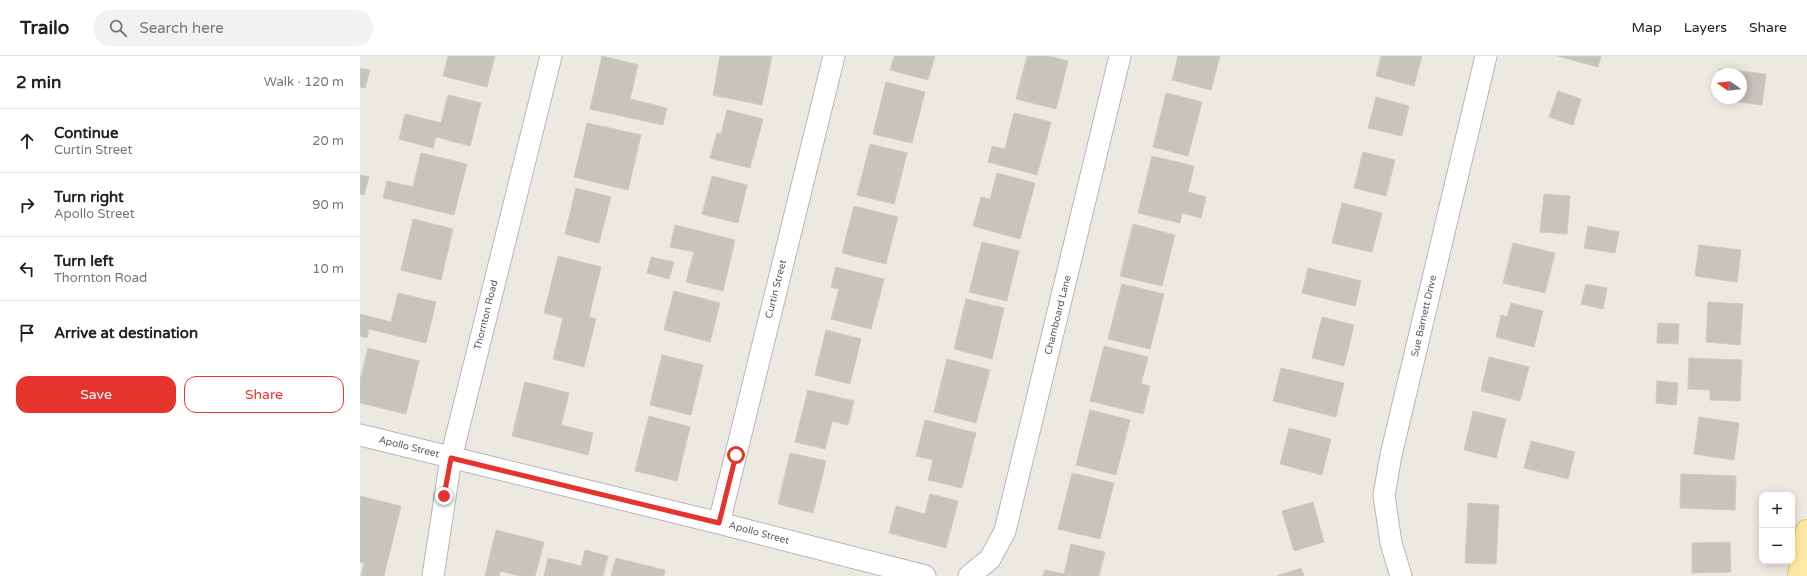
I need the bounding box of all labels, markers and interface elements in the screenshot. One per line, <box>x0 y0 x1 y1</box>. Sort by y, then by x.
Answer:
search box <box>93 10 373 46</box>
text: Trailo <box>20 17 69 39</box>
icon: search <box>107 17 129 39</box>
text: Search here <box>139 19 224 37</box>
text: Map <box>1632 19 1662 36</box>
text: Layers <box>1684 19 1727 36</box>
text: Share <box>1749 19 1787 36</box>
north arrow <box>1711 68 1747 104</box>
text: 2 min <box>16 72 61 93</box>
text: Walk · 120 m <box>264 74 344 90</box>
text: Continue <box>54 124 118 142</box>
icon: ahead <box>16 130 38 152</box>
text: 20 m <box>312 133 344 149</box>
text: Curtin Street <box>54 142 132 158</box>
text: Turn right <box>54 188 124 206</box>
icon: right <box>16 194 38 216</box>
text: 90 m <box>312 197 344 213</box>
text: Apollo Street <box>54 206 135 222</box>
text: Turn left <box>54 252 114 270</box>
icon: left <box>16 258 38 280</box>
street label: Curtin Street <box>763 258 789 320</box>
text: 10 m <box>312 261 344 277</box>
text: Thornton Road <box>54 270 147 286</box>
street label: Chamboard Lane <box>1042 274 1074 356</box>
street label: Sue Barnett Drive <box>1409 274 1439 358</box>
street label: Thornton Road <box>472 279 500 351</box>
icon: arrive <box>16 322 38 344</box>
text: Arrive at destination <box>54 324 198 342</box>
button: Save <box>16 376 176 413</box>
button: Share <box>184 376 344 413</box>
street label: Apollo Street <box>377 434 441 460</box>
route start <box>727 446 745 464</box>
route end <box>435 487 453 505</box>
map controls <box>1759 492 1795 564</box>
button: + <box>1759 492 1795 528</box>
street label: Apollo Street <box>727 519 791 547</box>
button: − <box>1759 528 1795 564</box>

